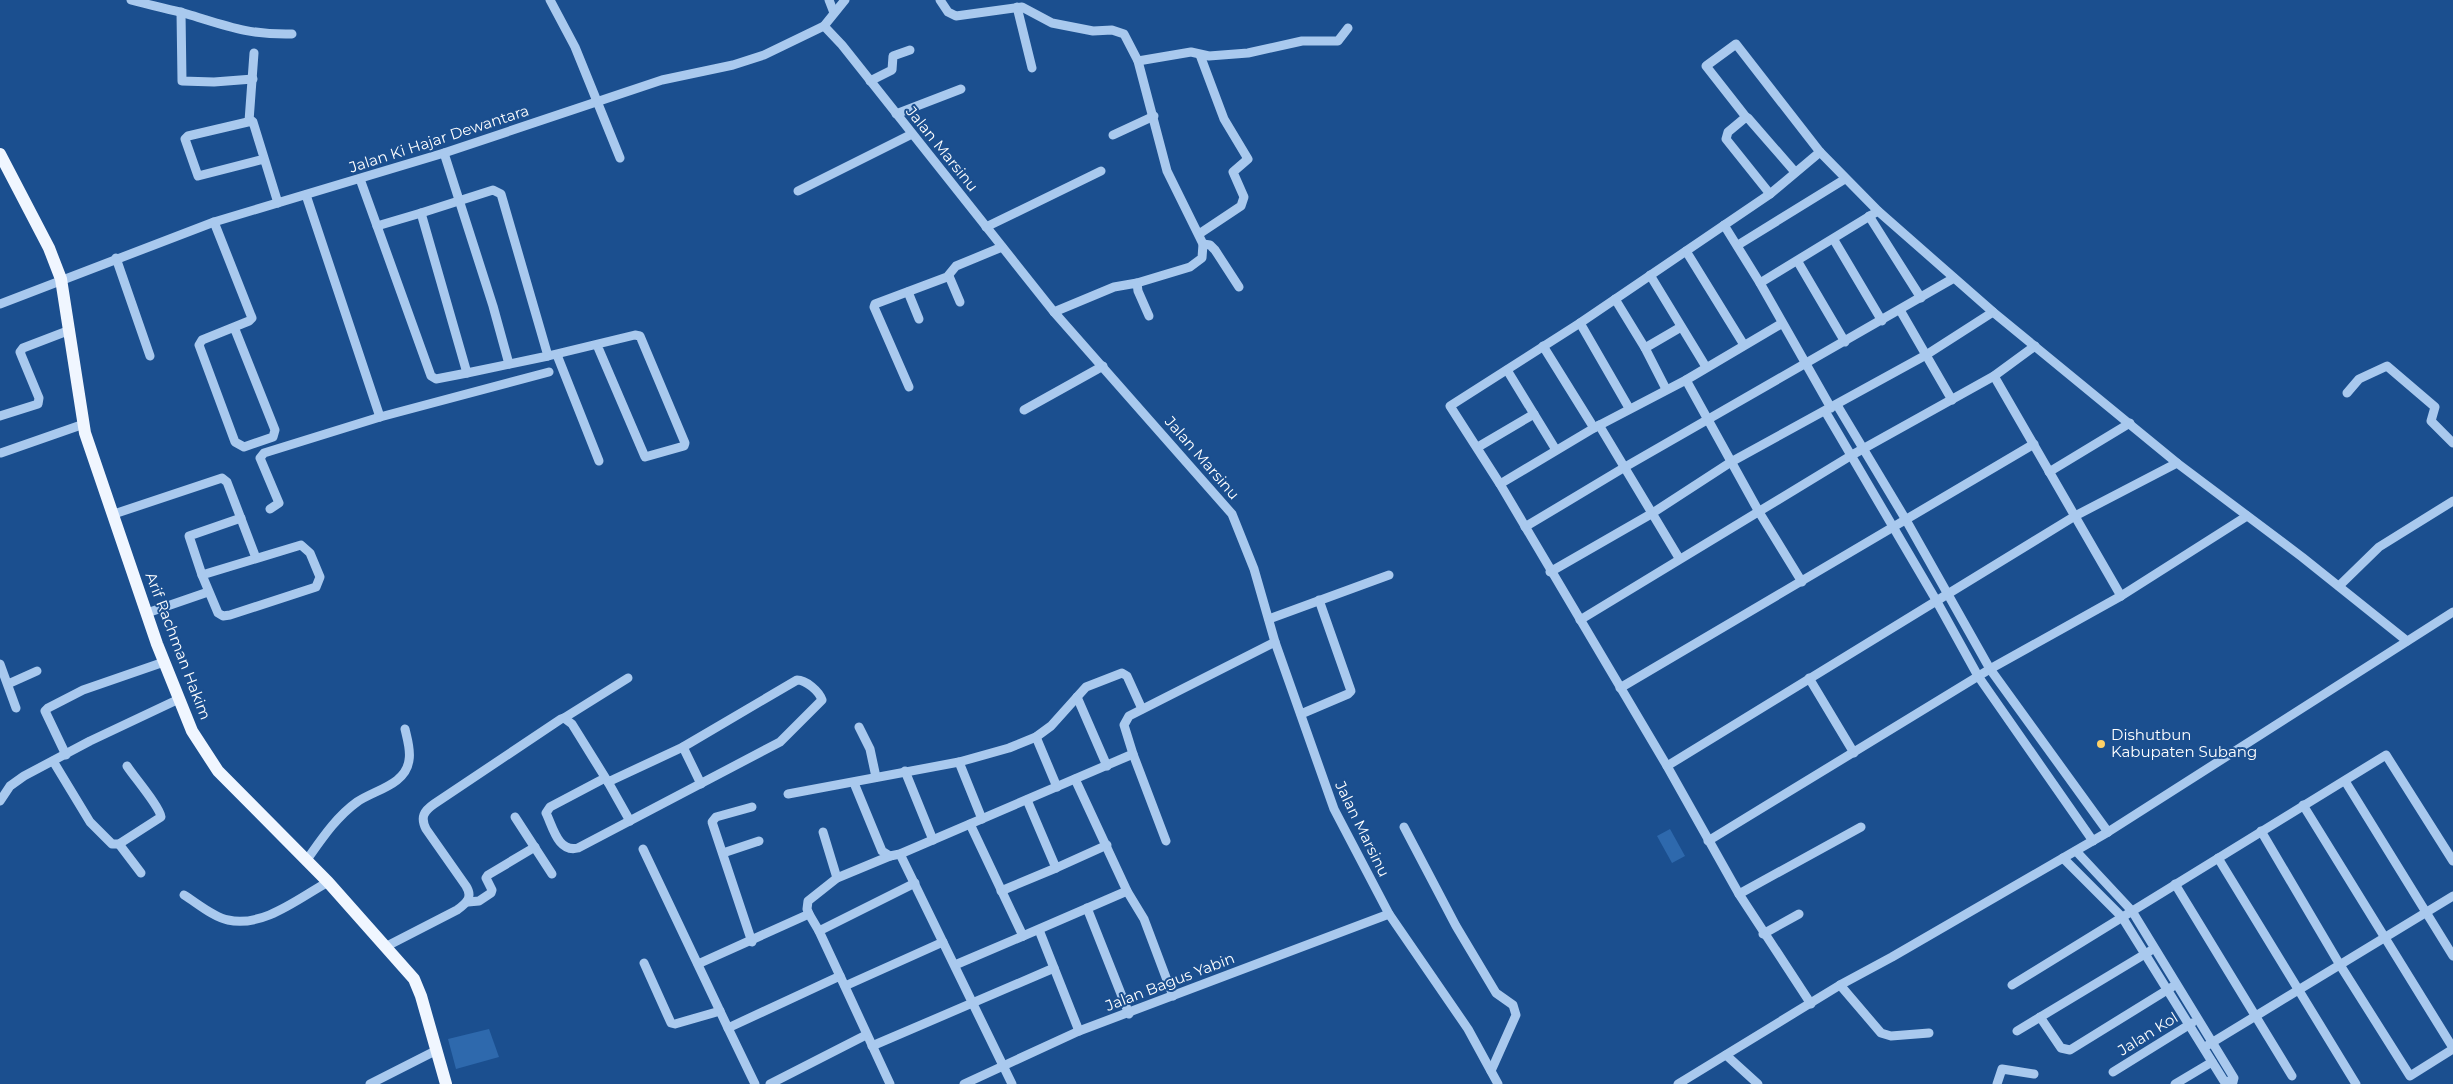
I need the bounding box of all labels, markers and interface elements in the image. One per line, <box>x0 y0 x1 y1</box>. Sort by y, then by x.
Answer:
street label: Jalan Ki Hajar Dewantara <box>346 100 531 177</box>
street label: Jalan Marsinu <box>902 101 983 195</box>
street label: Jalan Marsinu <box>1160 411 1244 503</box>
street label: Arif Rachman Hakim <box>142 569 215 722</box>
place label: Dishutbun Kabupaten Subang <box>2111 725 2257 761</box>
marker: Dishutbun Kabupaten Subang <box>2095 738 2107 750</box>
street label: Jalan Marsinu <box>1331 777 1394 880</box>
street label: Jalan Bagus Yabin <box>1102 948 1237 1015</box>
street label: Jalan Kol <box>2113 1008 2181 1060</box>

